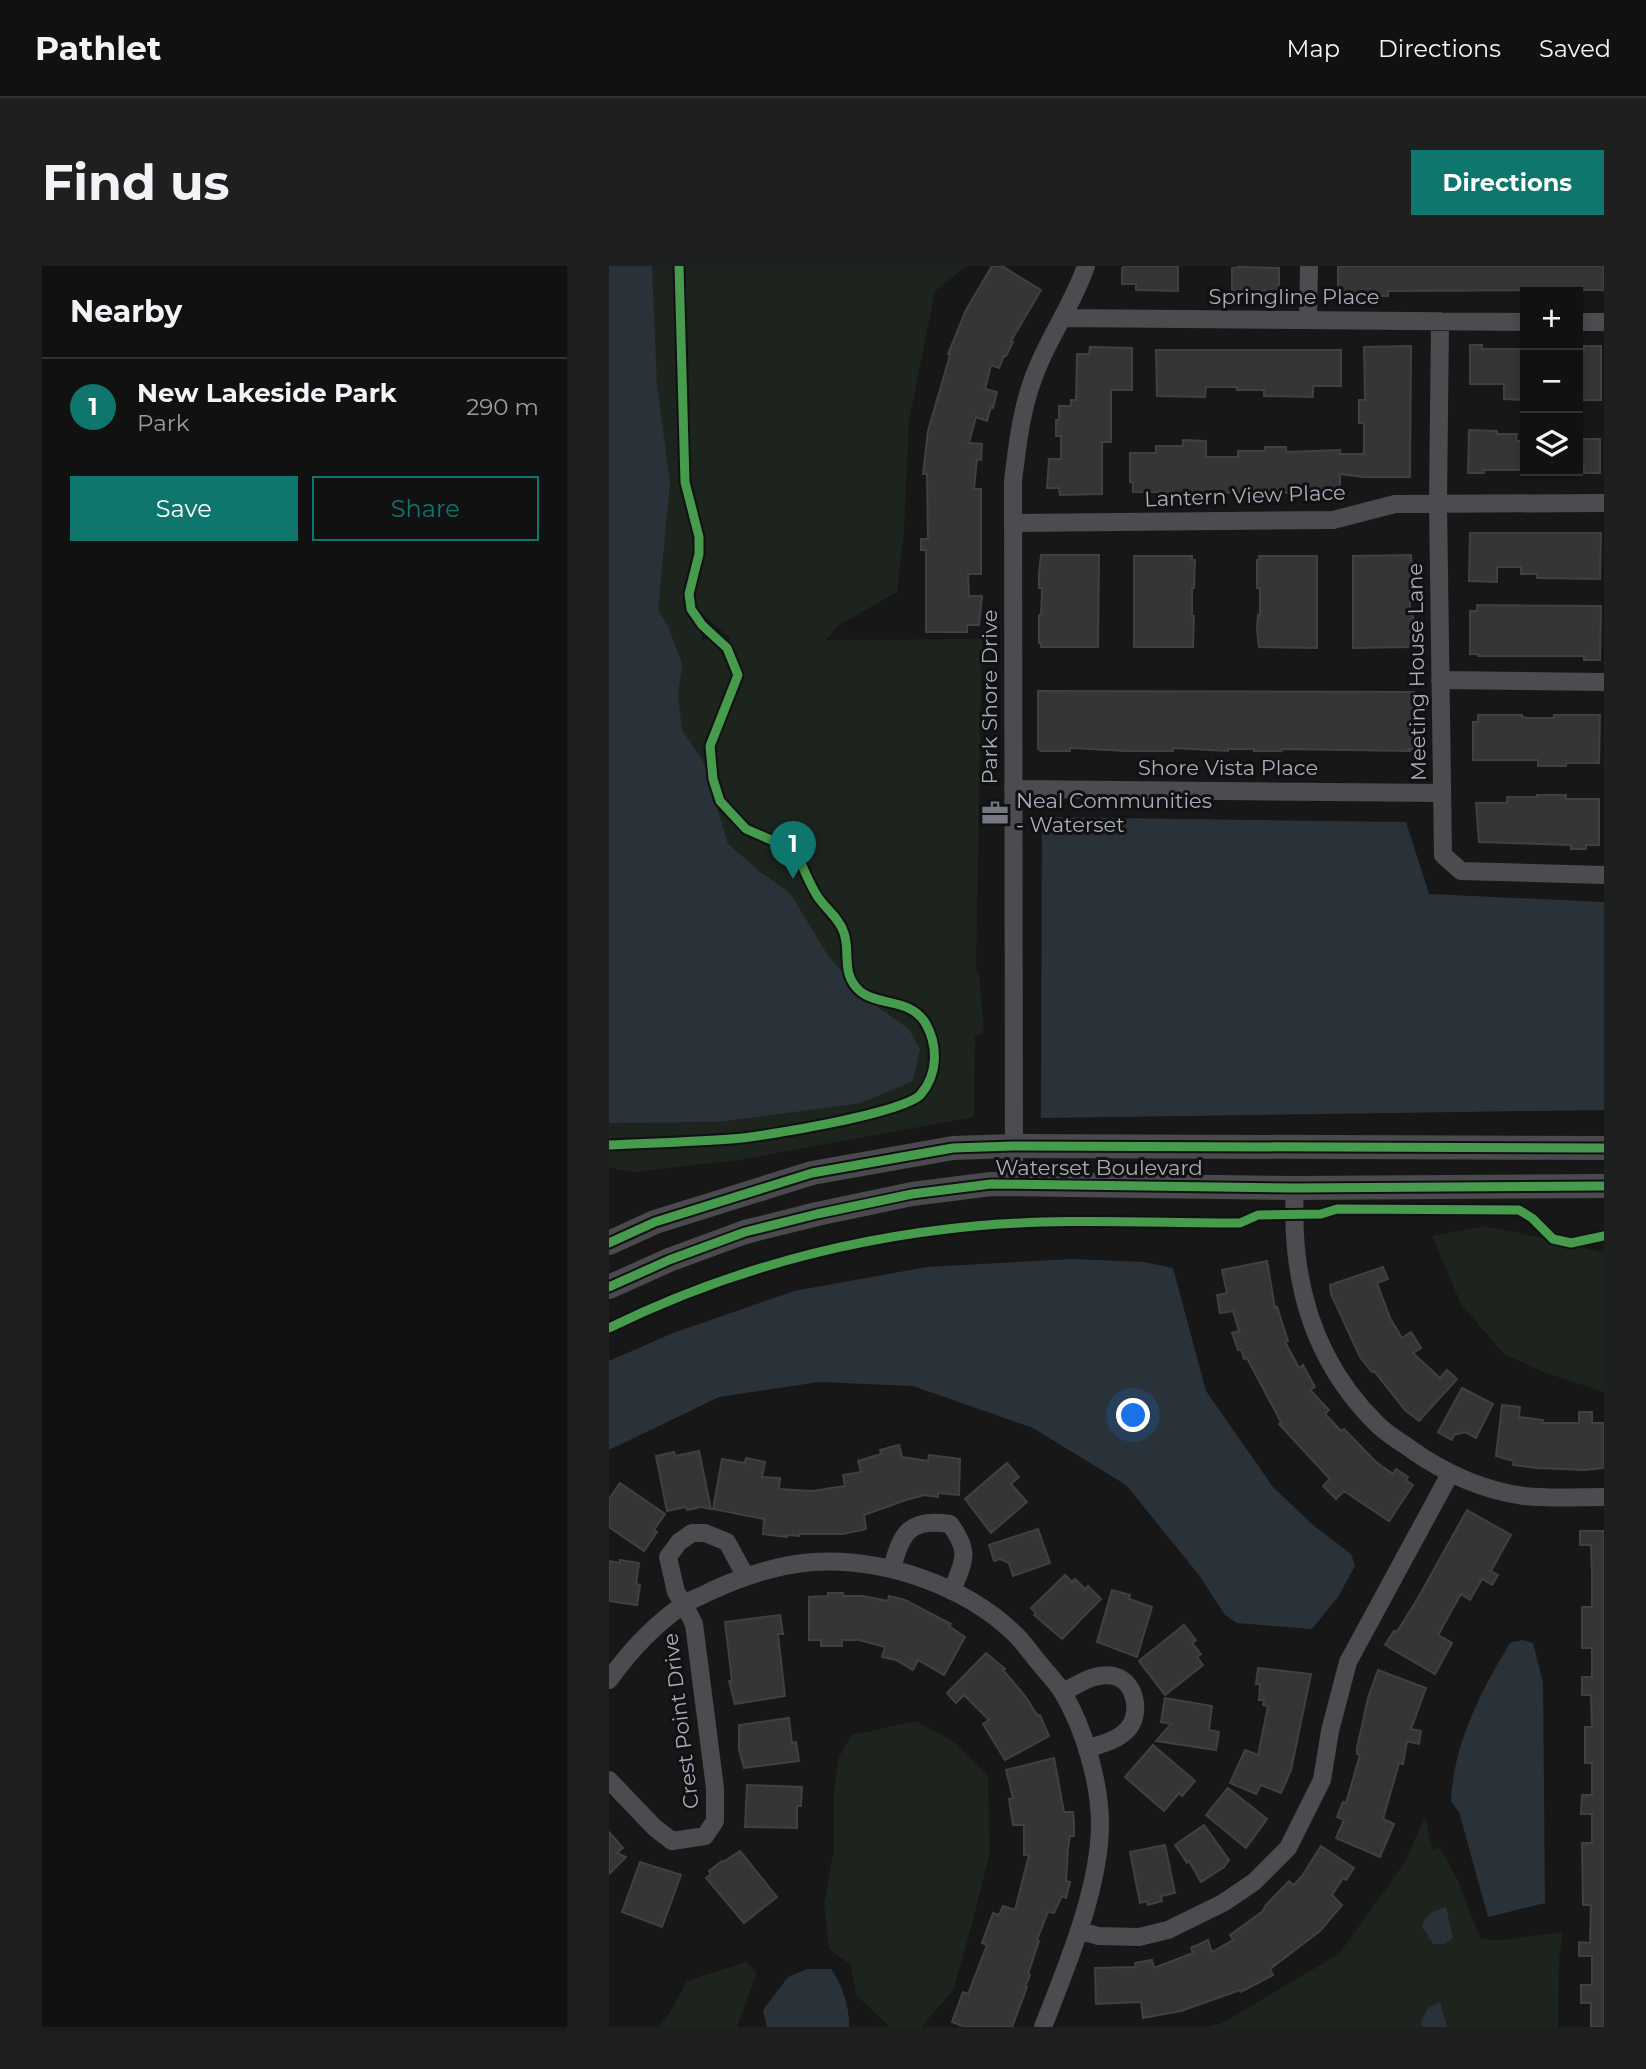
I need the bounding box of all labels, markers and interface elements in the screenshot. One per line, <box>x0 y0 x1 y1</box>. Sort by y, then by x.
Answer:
text: Pathlet <box>35 28 161 68</box>
text: Map <box>1287 34 1340 63</box>
text: Directions <box>1378 34 1501 63</box>
text: Saved <box>1539 34 1611 63</box>
button: Directions <box>1411 150 1604 215</box>
text: Find us <box>42 153 230 212</box>
street label: Springline Place <box>1209 284 1379 309</box>
map controls <box>1520 287 1583 476</box>
button: + <box>1520 287 1583 350</box>
text: Nearby <box>70 293 182 330</box>
button: − <box>1520 350 1583 413</box>
text: New Lakeside Park <box>137 377 397 409</box>
text: 1 <box>88 393 98 421</box>
text: 290 m <box>466 393 539 421</box>
text: Park <box>137 409 190 437</box>
button: layers <box>1520 413 1583 476</box>
button: Save <box>70 476 298 541</box>
button: Share <box>312 476 539 541</box>
street label: Lantern View Place <box>1144 479 1346 512</box>
street label: Meeting House Lane <box>1402 563 1431 781</box>
street label: Park Shore Drive <box>977 609 1002 785</box>
street label: Shore Vista Place <box>1138 755 1318 780</box>
place label: Neal Communities - Waterset <box>1016 788 1212 837</box>
office icon: Neal Communities - Waterset <box>980 798 1010 828</box>
pin: 1 <box>770 821 816 879</box>
street label: Waterset Boulevard <box>995 1155 1203 1180</box>
your location <box>1116 1398 1150 1432</box>
street label: Crest Point Drive <box>657 1632 704 1810</box>

